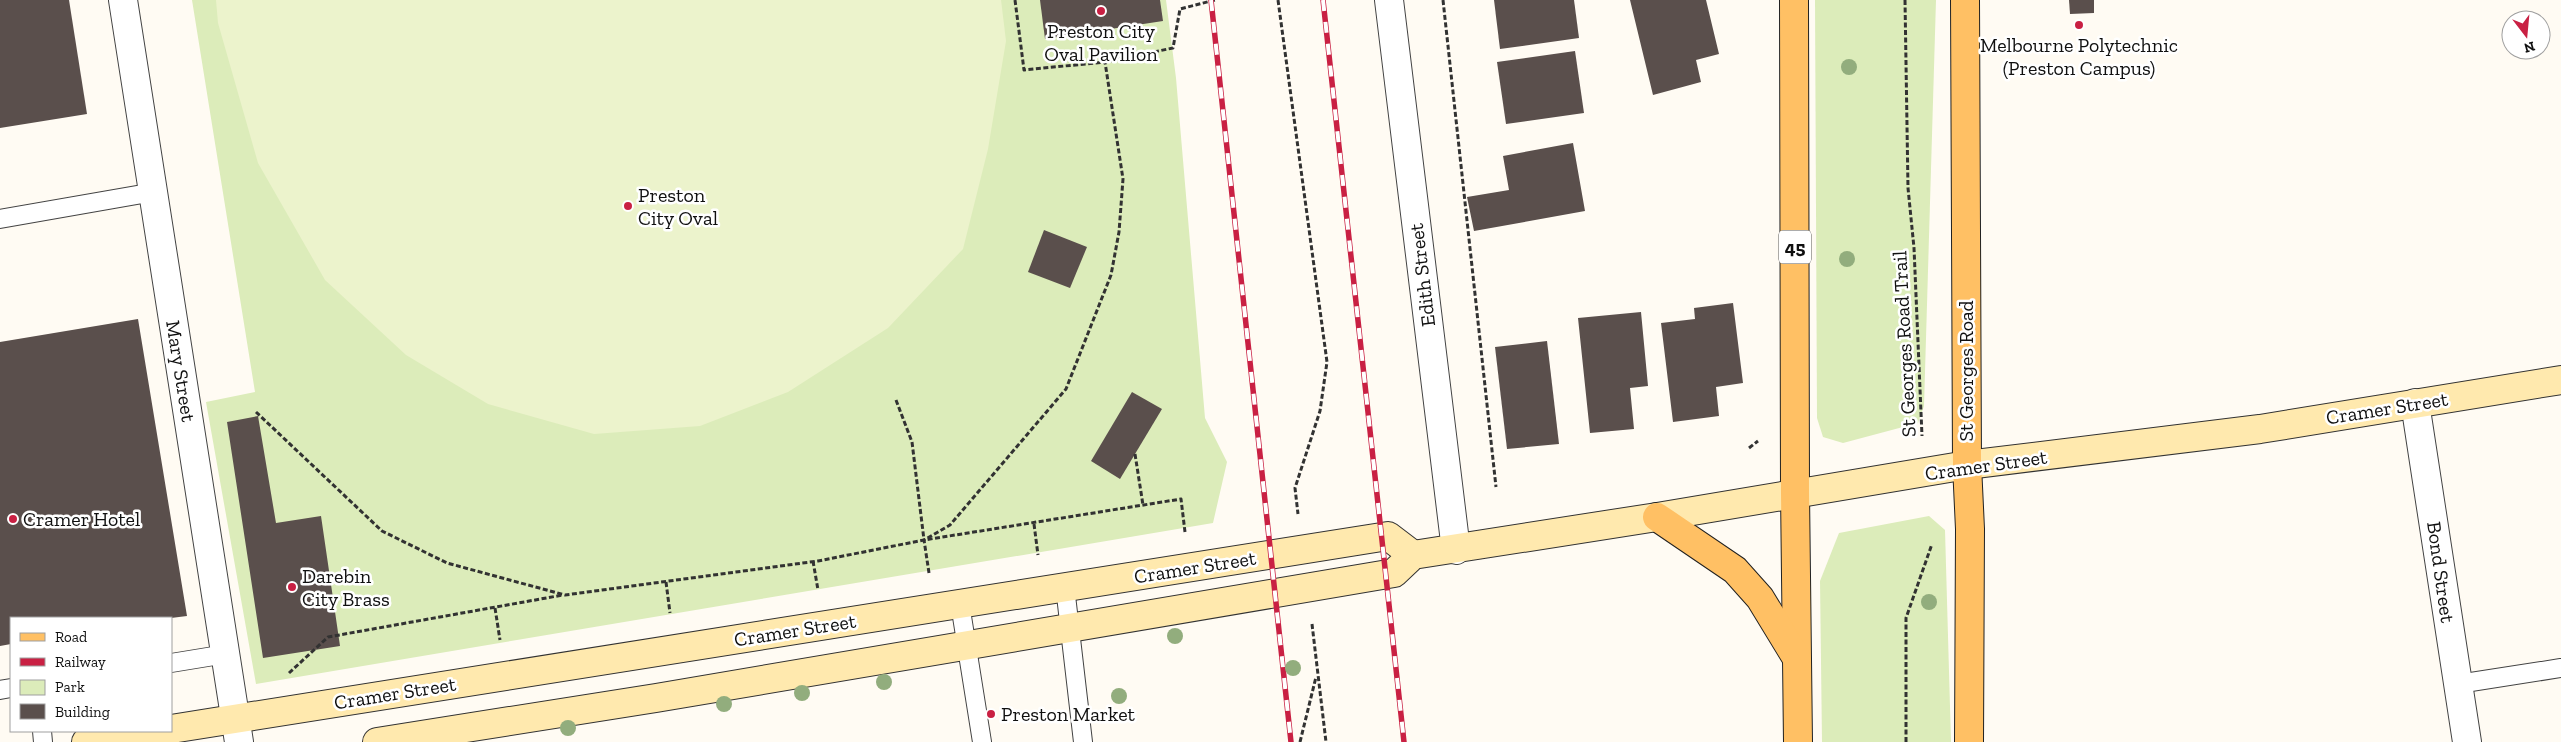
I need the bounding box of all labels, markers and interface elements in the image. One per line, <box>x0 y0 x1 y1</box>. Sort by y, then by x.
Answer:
marker: Preston City Oval Pavilion <box>1095 5 1107 17</box>
north arrow <box>2501 10 2551 60</box>
place label: Preston City Oval Pavilion <box>1044 19 1158 66</box>
marker: Melbourne Polytechnic (Preston Campus) <box>2073 19 2085 31</box>
place label: Melbourne Polytechnic (Preston Campus) <box>1980 33 2178 80</box>
text: N <box>2522 37 2537 57</box>
place label: Preston City Oval <box>638 183 718 230</box>
marker: Preston City Oval <box>622 200 634 212</box>
street label: Edith Street <box>1404 221 1440 328</box>
road number: 45 <box>1779 230 1811 264</box>
street label: St Georges Road Trail <box>1887 250 1921 438</box>
street label: St Georges Road <box>1954 300 1978 442</box>
street label: Mary Street <box>161 319 201 424</box>
street label: Cramer Street <box>2324 386 2450 429</box>
street label: Cramer Street <box>1923 444 2049 485</box>
place label: Cramer Hotel <box>23 507 140 531</box>
marker: Cramer Hotel <box>7 513 19 525</box>
street label: Bond Street <box>2422 520 2460 625</box>
street label: Cramer Street <box>1132 545 1258 588</box>
place label: Darebin City Brass <box>302 564 390 611</box>
marker: Darebin City Brass <box>286 581 298 593</box>
street label: Cramer Street <box>732 608 858 651</box>
legend <box>10 617 172 732</box>
text: Road <box>55 628 88 646</box>
text: Railway <box>55 653 106 671</box>
street label: Cramer Street <box>332 671 458 714</box>
text: Park <box>55 678 85 696</box>
place label: Preston Market <box>1001 702 1136 726</box>
text: Building <box>55 703 110 721</box>
marker: Preston Market <box>985 708 997 720</box>

